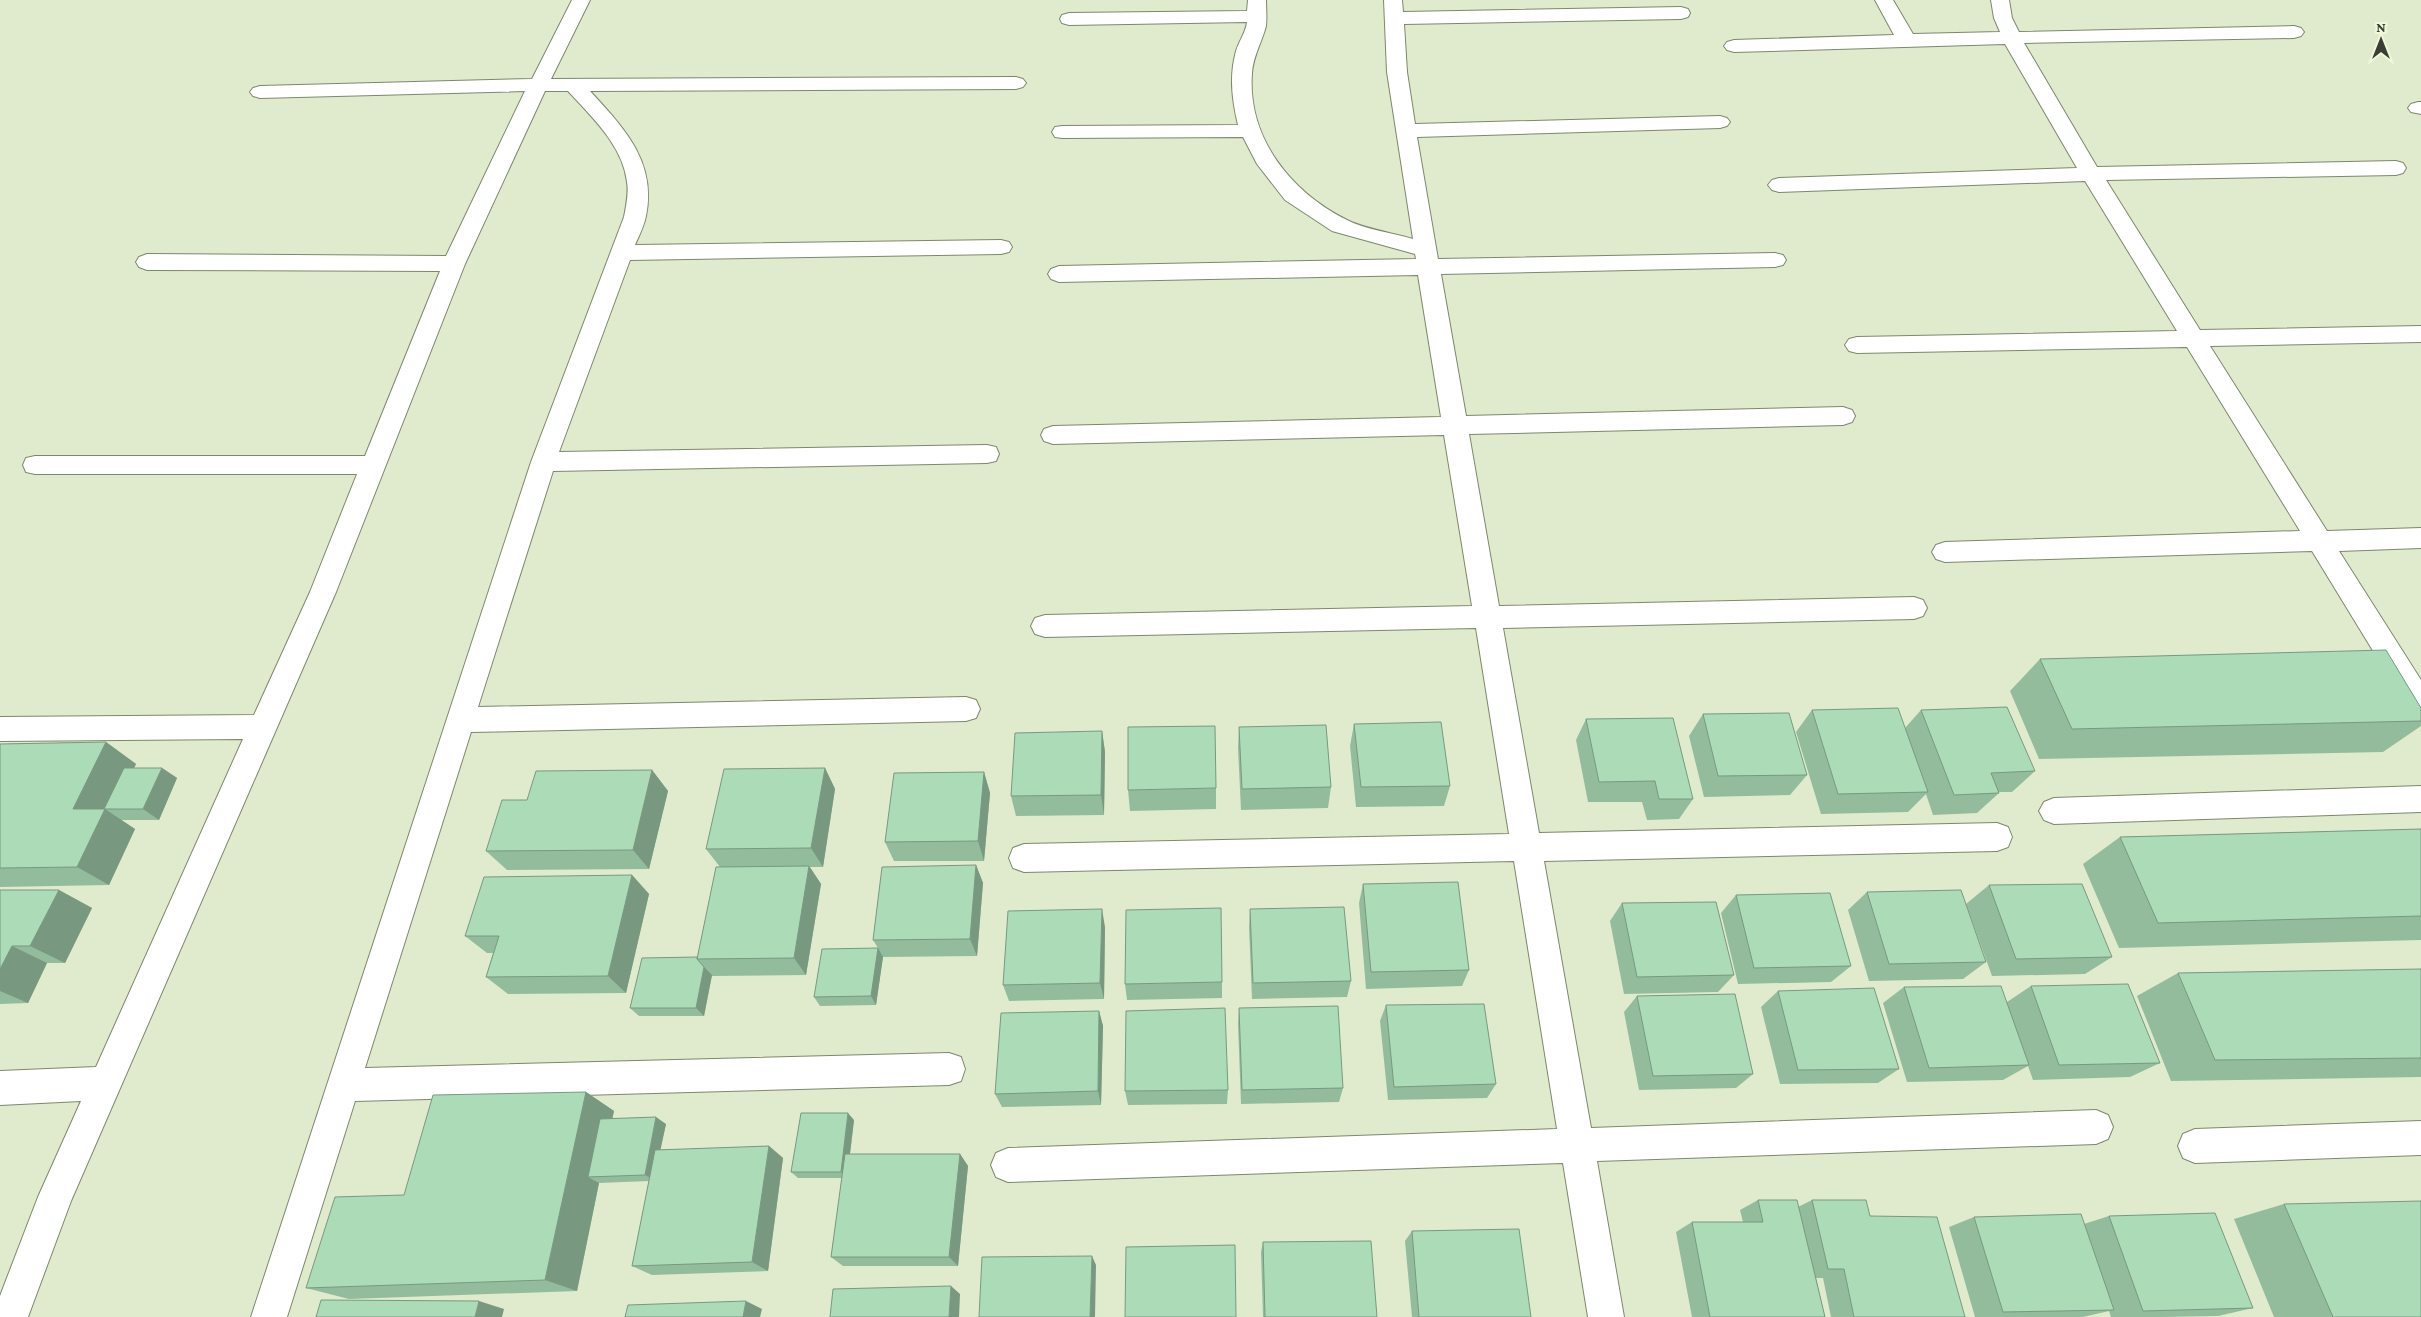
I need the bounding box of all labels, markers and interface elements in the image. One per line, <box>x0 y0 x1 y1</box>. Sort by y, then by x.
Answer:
north arrow <box>2356 15 2406 65</box>
text: N <box>2376 19 2386 35</box>

